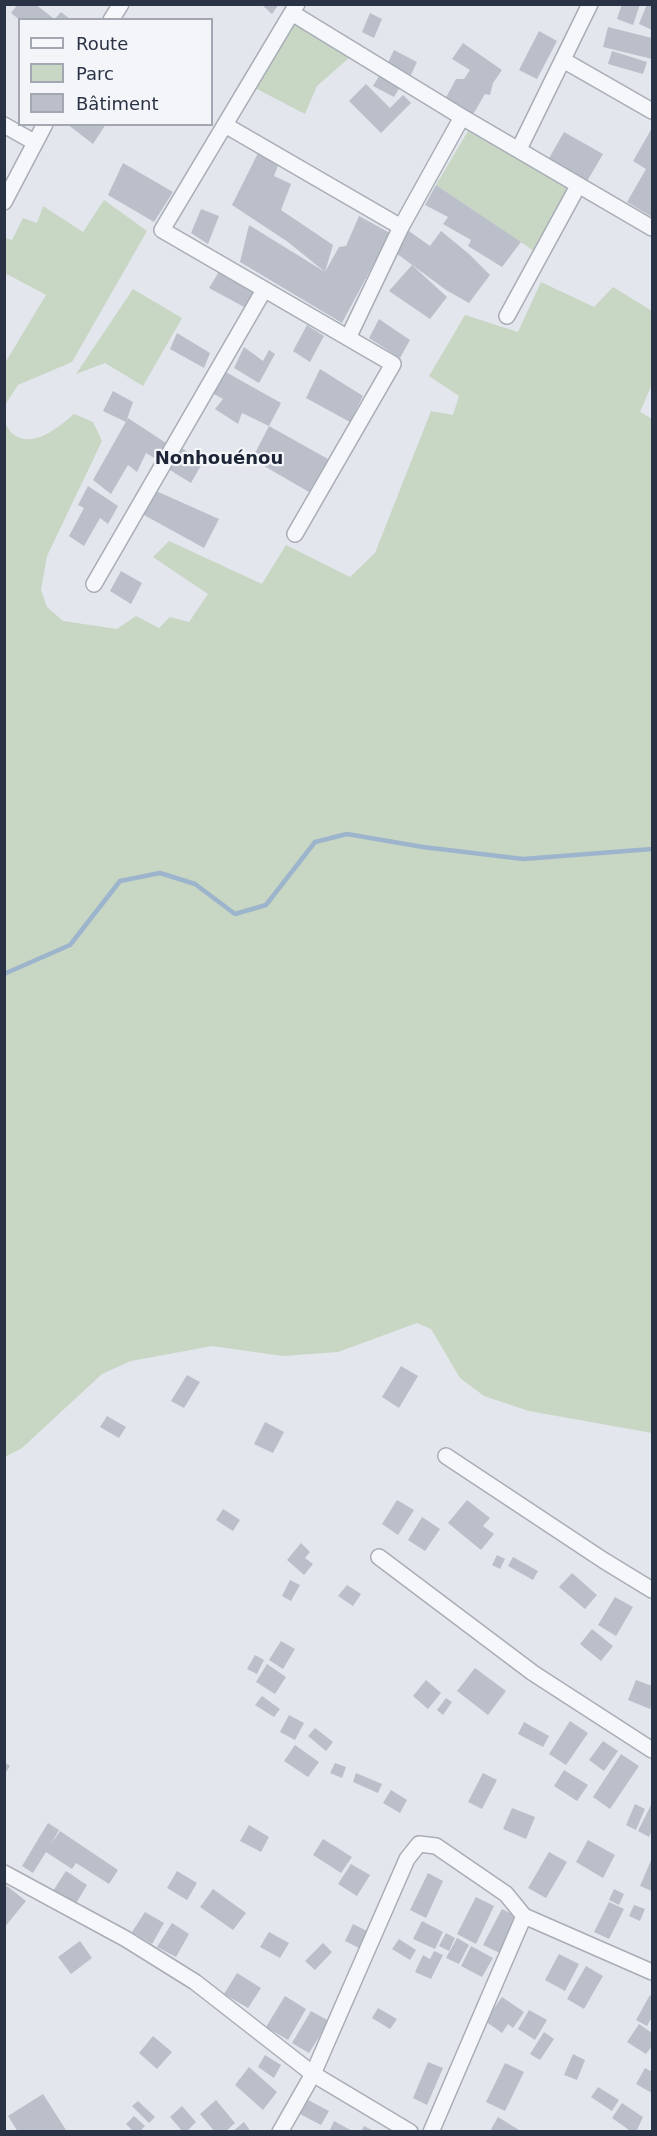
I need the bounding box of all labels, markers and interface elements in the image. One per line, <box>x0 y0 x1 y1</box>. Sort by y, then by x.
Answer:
legend <box>18 18 213 126</box>
text: Route <box>76 33 128 54</box>
text: Parc <box>76 63 114 84</box>
text: Bâtiment <box>76 93 159 114</box>
district label: Nonhouénou <box>155 448 283 470</box>

